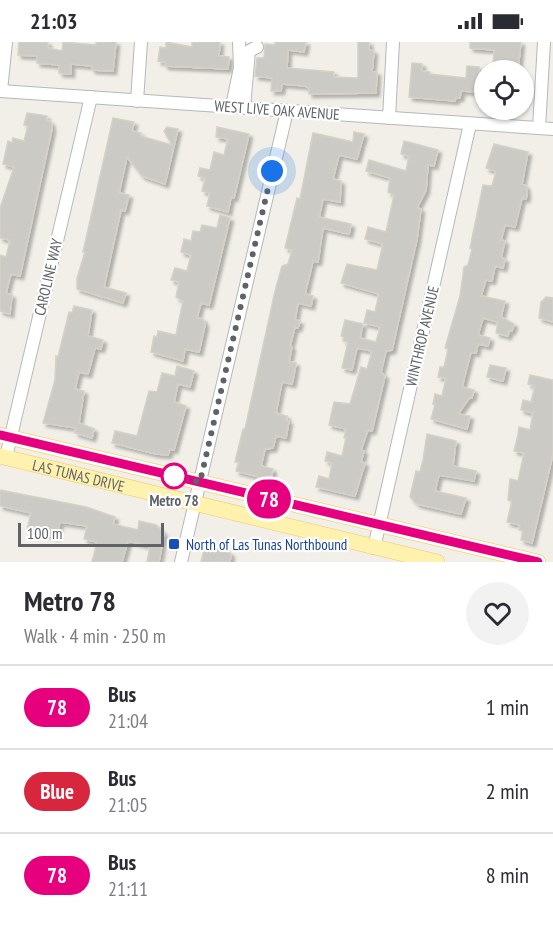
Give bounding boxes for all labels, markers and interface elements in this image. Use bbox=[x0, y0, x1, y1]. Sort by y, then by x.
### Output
text: 21:03 bbox=[30, 7, 78, 35]
map controls bbox=[474, 60, 534, 120]
button: locate bbox=[474, 60, 534, 120]
street label: WEST LIVE OAK AVENUE bbox=[214, 96, 340, 124]
your location bbox=[257, 156, 287, 186]
street label: CAROLINE WAY bbox=[30, 236, 66, 317]
street label: WINTHROP AVENUE bbox=[401, 284, 443, 388]
street label: LAS TUNAS DRIVE bbox=[31, 455, 127, 495]
marker: Metro 78 bbox=[161, 463, 187, 489]
line badge: 78 bbox=[242, 480, 296, 518]
text: 78 bbox=[259, 486, 279, 513]
place label: Metro 78 bbox=[149, 491, 199, 510]
scale bar bbox=[18, 520, 164, 547]
text: 100 m bbox=[27, 523, 62, 543]
place label: North of Las Tunas Northbound bbox=[186, 535, 347, 554]
marker: North of Las Tunas Northbound bbox=[167, 537, 181, 551]
text: Metro 78 bbox=[24, 582, 116, 619]
button: heart bbox=[466, 582, 529, 645]
text: Walk · 4 min · 250 m bbox=[24, 623, 166, 649]
text: Bus bbox=[108, 680, 136, 708]
text: 1 min bbox=[486, 693, 529, 721]
text: 78 bbox=[47, 694, 67, 721]
text: 21:04 bbox=[108, 708, 148, 734]
text: Bus bbox=[108, 764, 136, 792]
text: 2 min bbox=[486, 777, 529, 805]
text: Blue bbox=[40, 778, 74, 805]
text: 21:05 bbox=[108, 792, 148, 818]
text: Bus bbox=[108, 848, 136, 876]
text: 8 min bbox=[486, 861, 529, 889]
text: 78 bbox=[47, 862, 67, 889]
text: 21:11 bbox=[108, 876, 148, 902]

